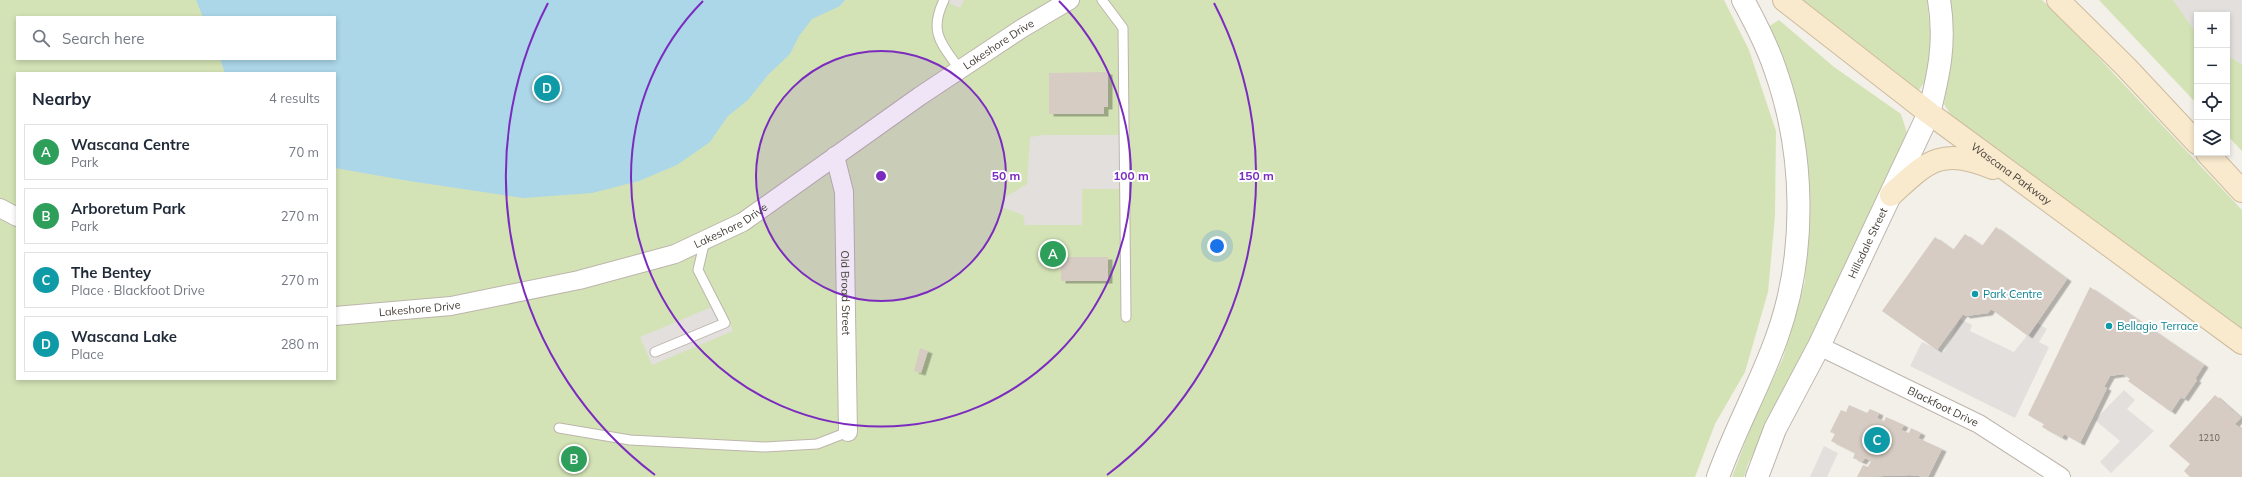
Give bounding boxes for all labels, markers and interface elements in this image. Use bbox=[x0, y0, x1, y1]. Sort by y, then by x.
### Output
map controls bbox=[2194, 12, 2230, 156]
button: + bbox=[2194, 12, 2230, 48]
search box bbox=[16, 16, 336, 60]
street label: Lakeshore Drive bbox=[960, 16, 1036, 72]
icon: search bbox=[30, 27, 52, 49]
text: Search here bbox=[62, 29, 144, 48]
button: − bbox=[2194, 48, 2230, 84]
pin: D bbox=[534, 73, 560, 103]
button: locate bbox=[2194, 84, 2230, 120]
text: Nearby bbox=[32, 88, 91, 109]
text: 4 results bbox=[269, 90, 320, 106]
button: layers bbox=[2194, 120, 2230, 156]
text: Wascana Centre bbox=[71, 135, 190, 154]
street label: Wascana Parkway bbox=[1968, 139, 2054, 208]
text: A bbox=[41, 144, 51, 160]
text: 70 m bbox=[289, 144, 319, 160]
text: Park bbox=[71, 154, 98, 170]
text: 50 m bbox=[992, 168, 1020, 183]
text: 100 m bbox=[1113, 168, 1149, 183]
text: 150 m bbox=[1238, 168, 1274, 183]
centre of rings bbox=[874, 169, 888, 183]
text: Arboretum Park bbox=[71, 199, 186, 218]
street label: Lakeshore Drive bbox=[692, 200, 770, 251]
street label: Hillsdale Street bbox=[1845, 205, 1890, 281]
text: B bbox=[42, 208, 50, 224]
text: 270 m bbox=[281, 208, 319, 224]
text: Park bbox=[71, 218, 98, 234]
your location bbox=[1207, 236, 1227, 256]
pin: A bbox=[1040, 239, 1066, 269]
street label: Old Broad Street bbox=[838, 250, 853, 336]
text: The Bentey bbox=[71, 263, 151, 282]
text: C bbox=[42, 272, 50, 288]
text: 270 m bbox=[281, 272, 319, 288]
text: Place · Blackfoot Drive bbox=[71, 282, 205, 298]
place label: Park Centre bbox=[1983, 287, 2042, 301]
marker: Park Centre bbox=[1970, 289, 1980, 299]
street label: Lakeshore Drive bbox=[378, 297, 462, 319]
place label: Bellagio Terrace bbox=[2117, 319, 2198, 333]
marker: Bellagio Terrace bbox=[2104, 321, 2114, 331]
text: Wascana Lake bbox=[71, 327, 177, 346]
text: D bbox=[41, 336, 51, 352]
text: 280 m bbox=[281, 336, 319, 352]
text: Place bbox=[71, 346, 104, 362]
street label: Blackfoot Drive bbox=[1905, 383, 1981, 430]
pin: C bbox=[1864, 425, 1890, 455]
house number: 1210 bbox=[2198, 432, 2220, 443]
pin: B bbox=[561, 444, 587, 474]

